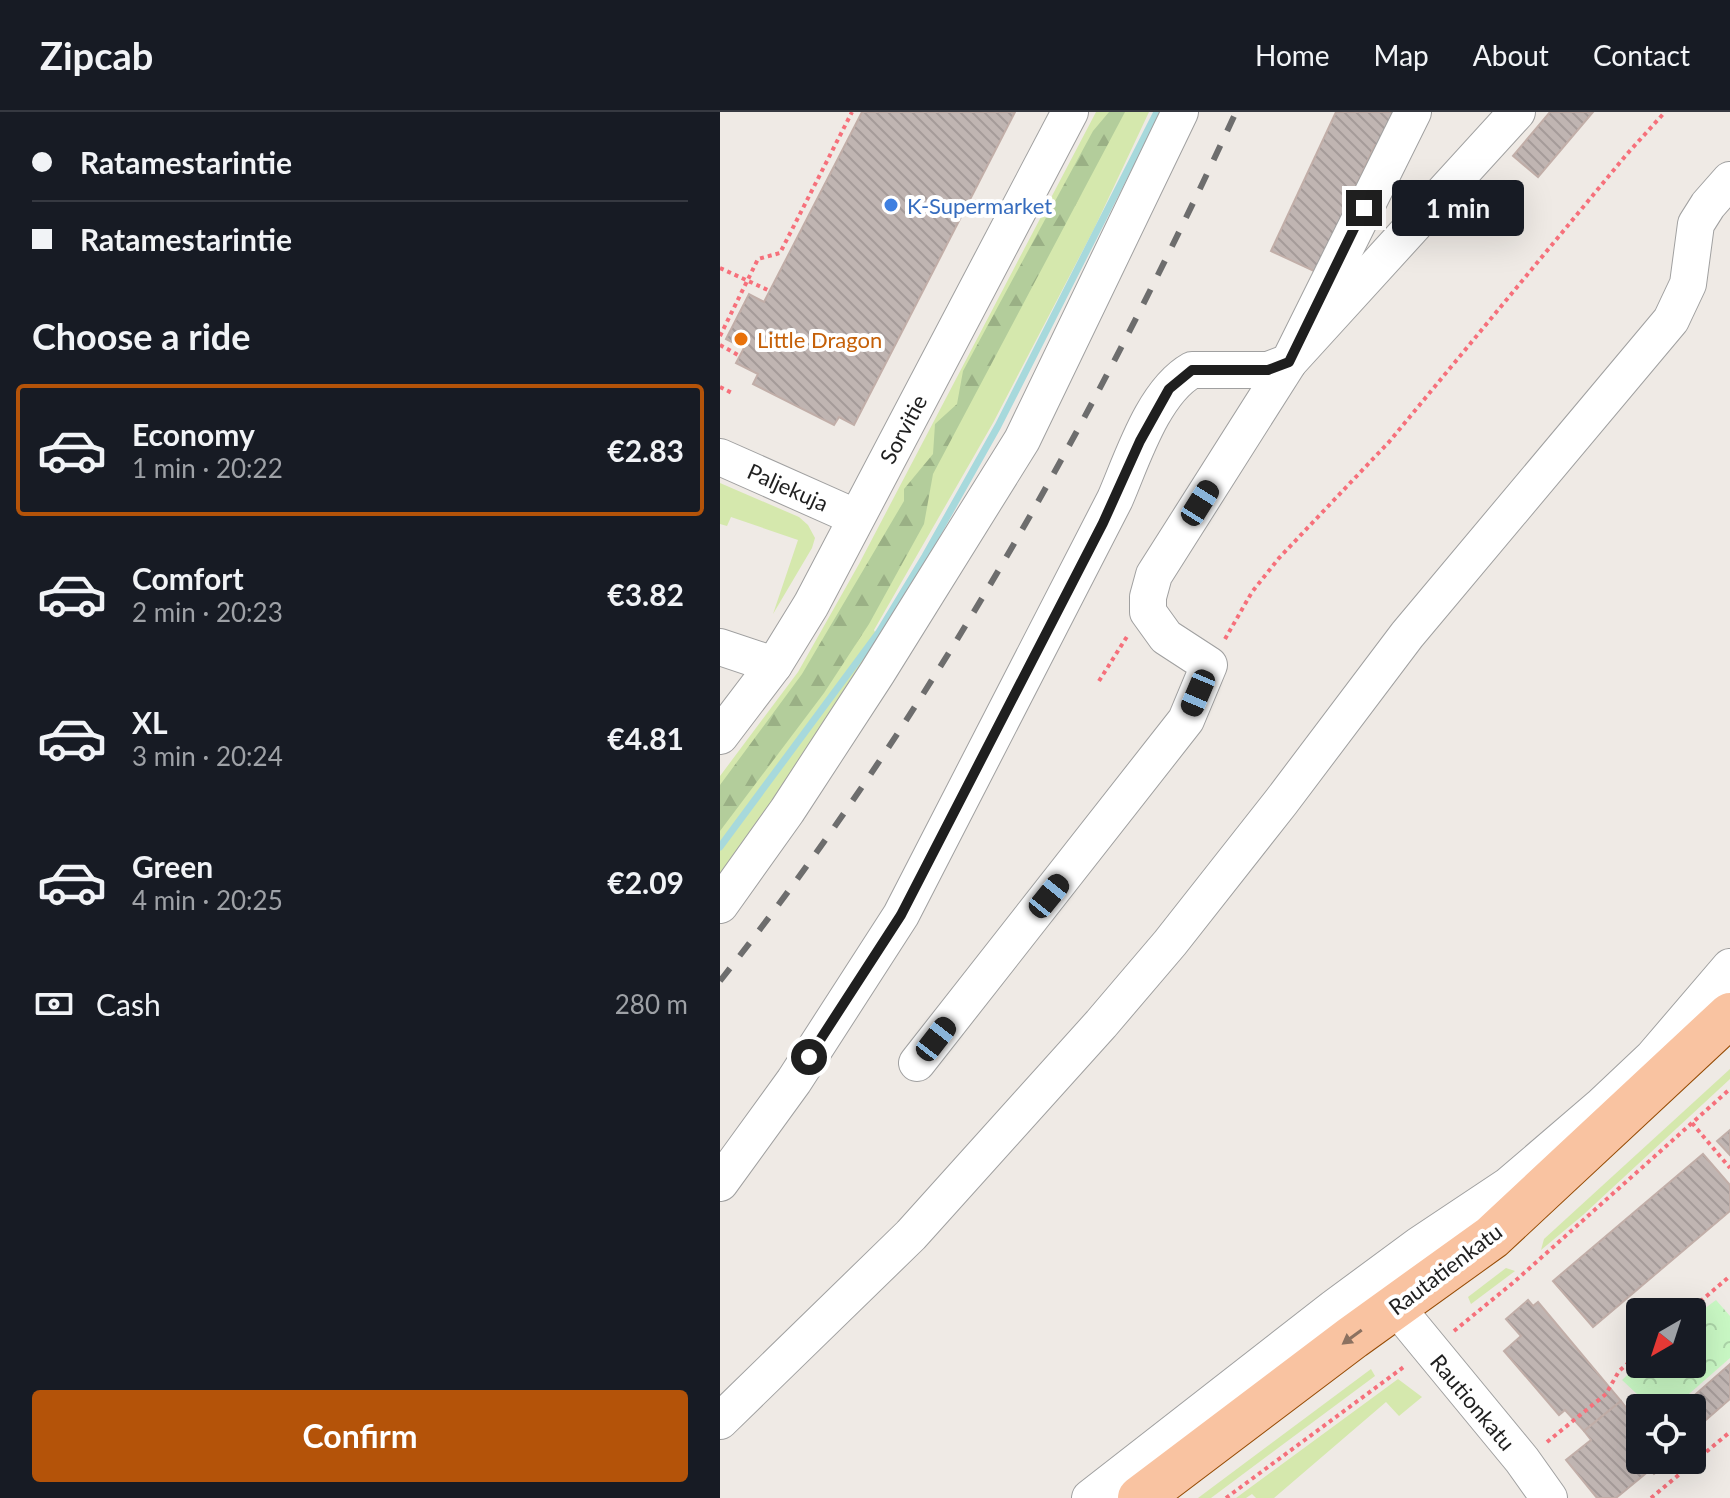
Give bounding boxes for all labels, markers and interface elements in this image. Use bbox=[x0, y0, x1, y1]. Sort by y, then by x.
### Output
text: Zipcab bbox=[40, 32, 153, 78]
text: Home bbox=[1255, 38, 1330, 72]
text: Map bbox=[1374, 38, 1429, 72]
text: About bbox=[1473, 38, 1549, 72]
text: Contact bbox=[1593, 38, 1690, 72]
text: Ratamestarintie bbox=[80, 144, 292, 180]
callout: 1 min bbox=[1392, 180, 1524, 236]
route end bbox=[1346, 190, 1382, 226]
place label: K-Supermarket bbox=[907, 192, 1052, 219]
text: 1 min bbox=[1426, 192, 1490, 224]
marker: K-Supermarket bbox=[882, 196, 900, 214]
text: Ratamestarintie bbox=[80, 221, 292, 257]
text: Choose a ride bbox=[32, 314, 251, 358]
place label: Little Dragon bbox=[757, 326, 882, 353]
marker: Little Dragon bbox=[732, 330, 750, 348]
street label: Sorvitie bbox=[874, 390, 932, 468]
icon: car bbox=[36, 414, 108, 486]
text: Economy bbox=[132, 416, 255, 452]
text: €2.83 bbox=[607, 432, 684, 468]
text: 1 min · 20:22 bbox=[132, 452, 283, 484]
street label: Paljekuja bbox=[743, 457, 833, 517]
car bbox=[1177, 476, 1223, 530]
icon: car bbox=[36, 558, 108, 630]
text: Comfort bbox=[132, 560, 244, 596]
text: €3.82 bbox=[607, 576, 684, 612]
text: 2 min · 20:23 bbox=[132, 596, 283, 628]
car bbox=[1178, 666, 1218, 720]
icon: car bbox=[36, 702, 108, 774]
text: XL bbox=[132, 704, 168, 740]
text: €4.81 bbox=[607, 720, 684, 756]
text: 3 min · 20:24 bbox=[132, 740, 283, 772]
icon: car bbox=[36, 846, 108, 918]
text: Green bbox=[132, 848, 213, 884]
text: €2.09 bbox=[607, 864, 684, 900]
car bbox=[1025, 870, 1073, 922]
text: 4 min · 20:25 bbox=[132, 884, 283, 916]
icon: cash bbox=[32, 982, 76, 1026]
text: Cash bbox=[96, 986, 161, 1022]
text: 280 m bbox=[615, 988, 688, 1020]
car bbox=[912, 1013, 960, 1065]
route start bbox=[791, 1039, 827, 1075]
street label: Rautatienkatu bbox=[1383, 1218, 1507, 1320]
north arrow bbox=[1626, 1298, 1706, 1378]
map controls bbox=[1626, 1298, 1706, 1474]
one-way arrow bbox=[1342, 1329, 1362, 1345]
street label: Rautionkatu bbox=[1425, 1348, 1521, 1456]
button: Confirm bbox=[32, 1390, 688, 1482]
button: locate bbox=[1626, 1394, 1706, 1474]

